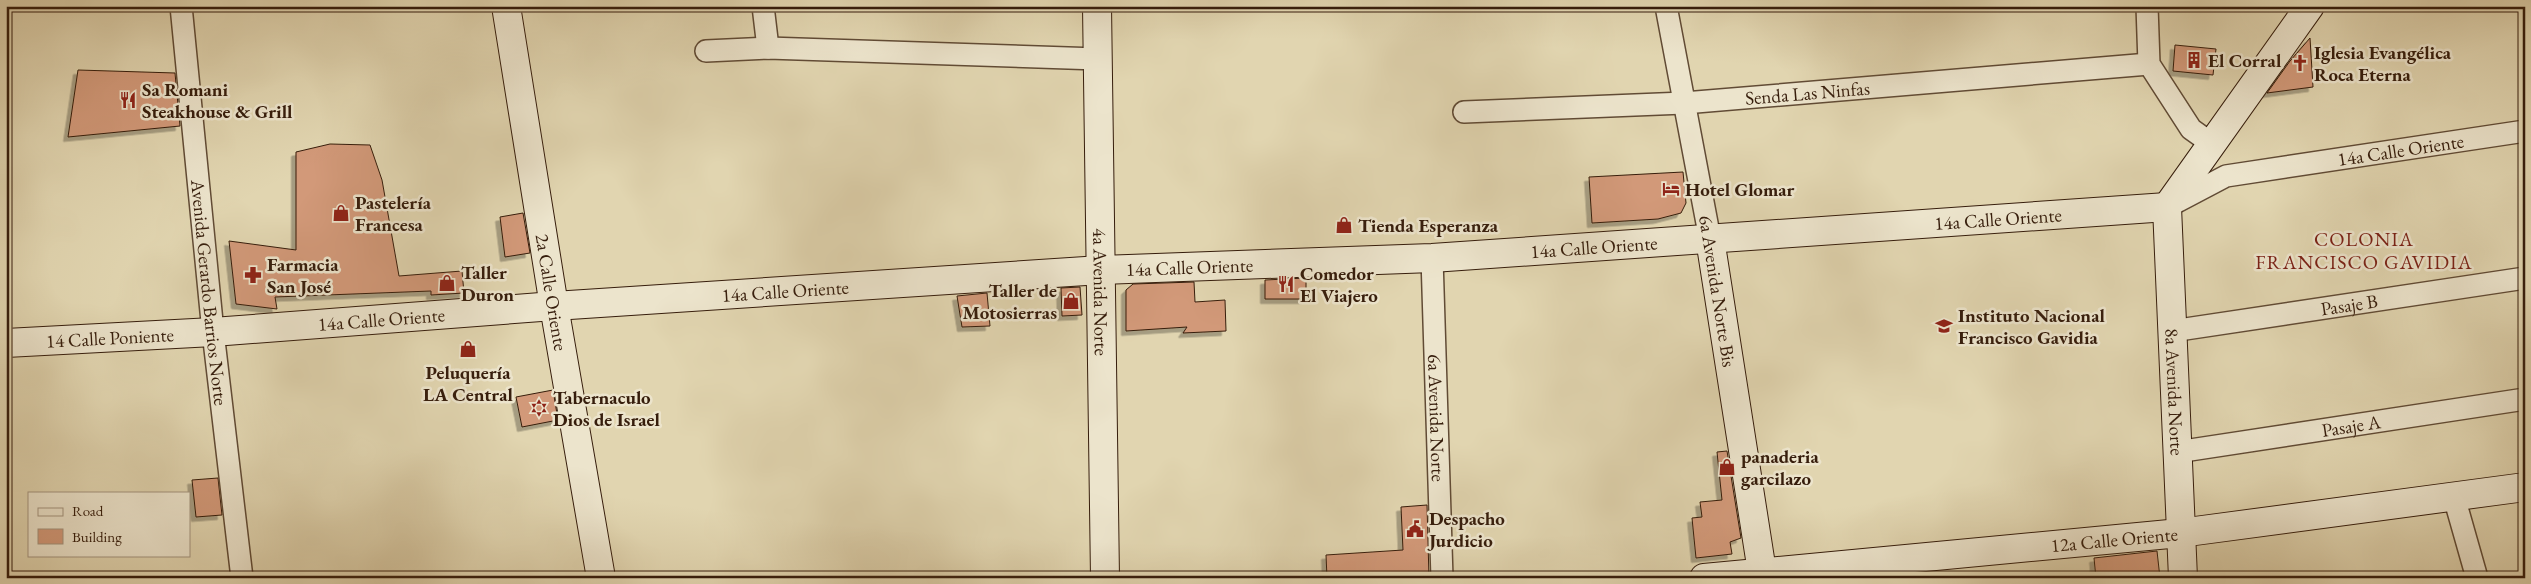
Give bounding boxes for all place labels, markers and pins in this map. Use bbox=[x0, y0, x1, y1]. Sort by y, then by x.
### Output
place label: Iglesia Evangélica Roca Eterna bbox=[2314, 40, 2452, 87]
place label: El Corral bbox=[2208, 48, 2282, 73]
building icon: El Corral bbox=[2184, 50, 2204, 70]
church icon: Iglesia Evangélica Roca Eterna bbox=[2290, 53, 2310, 73]
place label: Sa Romani Steakhouse & Grill bbox=[142, 77, 293, 124]
restaurant icon: Sa Romani Steakhouse & Grill bbox=[118, 90, 138, 110]
place label: Hotel Glomar bbox=[1685, 177, 1795, 202]
hotel icon: Hotel Glomar bbox=[1661, 179, 1681, 199]
place label: Pastelería Francesa bbox=[355, 190, 432, 237]
shop icon: Pastelería Francesa bbox=[331, 203, 351, 223]
place label: Tienda Esperanza bbox=[1358, 213, 1499, 238]
shop icon: Tienda Esperanza bbox=[1334, 215, 1354, 235]
place label: Farmacia San José bbox=[267, 252, 339, 299]
place label: Taller Duron bbox=[461, 260, 514, 307]
place label: Comedor El Viajero bbox=[1300, 261, 1378, 308]
pharmacy icon: Farmacia San José bbox=[243, 265, 263, 285]
shop icon: Taller Duron bbox=[437, 273, 457, 293]
restaurant icon: Comedor El Viajero bbox=[1276, 274, 1296, 294]
place label: Taller de Motosierras bbox=[963, 278, 1057, 325]
shop icon: Taller de Motosierras bbox=[1061, 291, 1081, 311]
place label: Instituto Nacional Francisco Gavidia bbox=[1958, 303, 2105, 350]
school or university icon: Instituto Nacional Francisco Gavidia bbox=[1934, 316, 1954, 336]
shop icon: Peluquería LA Central bbox=[458, 339, 478, 359]
place label: Peluquería LA Central bbox=[423, 360, 514, 407]
place label: Tabernaculo Dios de Israel bbox=[553, 385, 661, 432]
synagogue icon: Tabernaculo Dios de Israel bbox=[529, 398, 549, 418]
place label: panaderia garcilazo bbox=[1741, 444, 1819, 491]
shop icon: panaderia garcilazo bbox=[1717, 457, 1737, 477]
place label: Despacho Jurdicio bbox=[1427, 506, 1505, 553]
public building icon: Despacho Jurdicio bbox=[1405, 519, 1425, 539]

